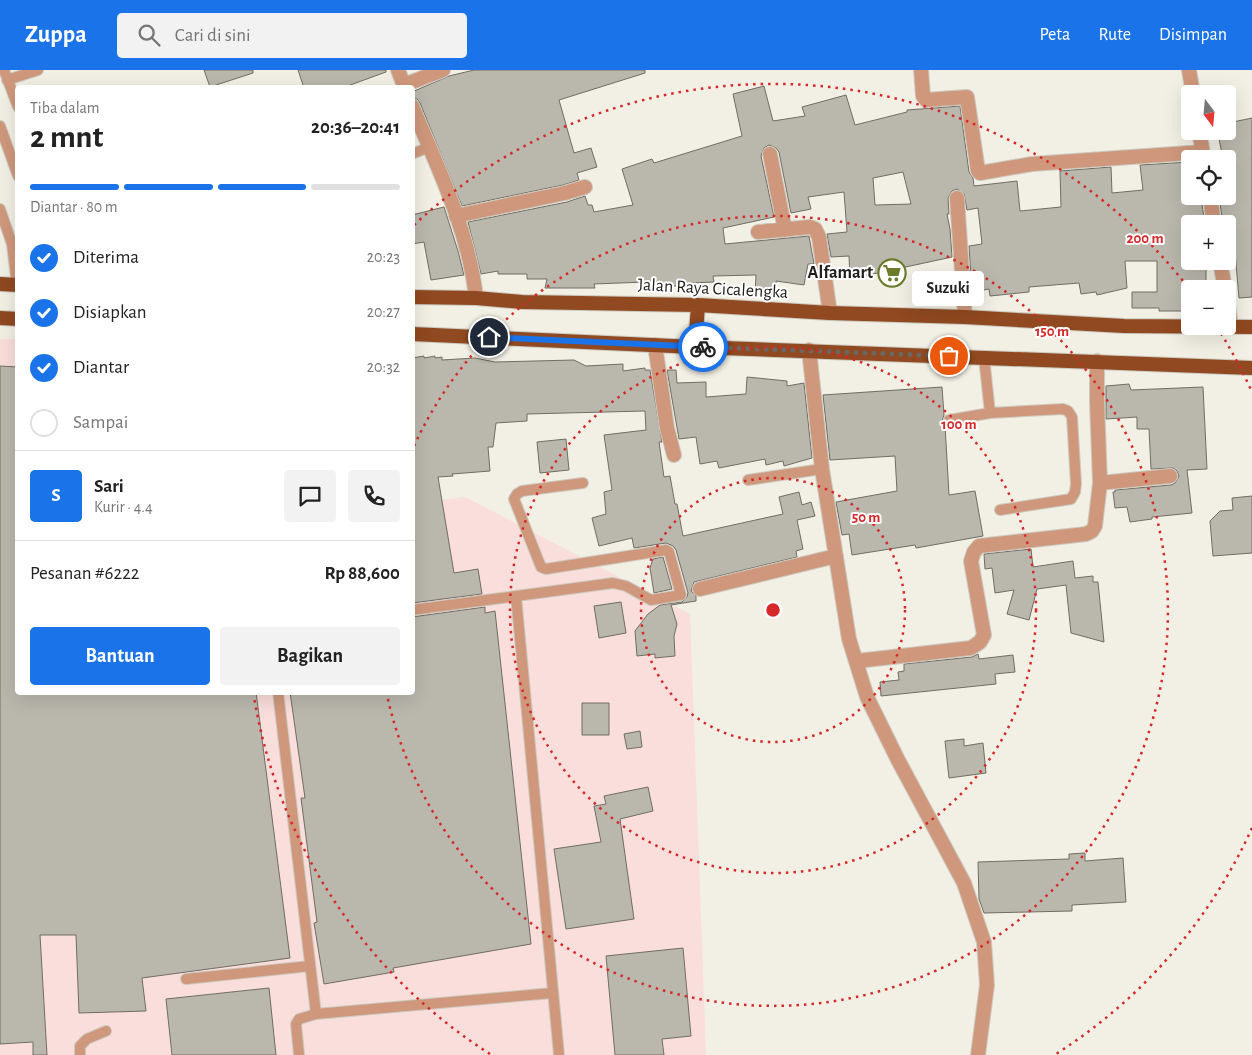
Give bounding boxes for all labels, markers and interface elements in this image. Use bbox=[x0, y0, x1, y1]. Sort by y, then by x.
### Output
search box bbox=[117, 13, 467, 58]
icon: search bbox=[135, 21, 163, 49]
text: Zuppa bbox=[25, 23, 87, 47]
text: Cari di sini bbox=[175, 26, 251, 45]
text: Peta bbox=[1039, 26, 1070, 44]
text: Rute bbox=[1098, 26, 1131, 44]
text: Disimpan bbox=[1159, 26, 1227, 44]
north arrow bbox=[1181, 85, 1236, 140]
map controls bbox=[1181, 85, 1236, 335]
text: Tiba dalam bbox=[30, 100, 100, 116]
text: 20:36–20:41 bbox=[311, 118, 400, 137]
text: 2 mnt bbox=[30, 121, 103, 153]
button: locate bbox=[1181, 150, 1236, 205]
text: Diantar · 80 m bbox=[30, 199, 118, 215]
button: + bbox=[1181, 215, 1236, 270]
text: 200 m bbox=[1126, 231, 1164, 246]
icon: check bbox=[30, 244, 58, 272]
text: Diterima bbox=[73, 248, 139, 267]
text: 20:23 bbox=[367, 249, 400, 265]
supermarket icon: Alfamart bbox=[877, 258, 907, 288]
place label: Alfamart bbox=[807, 264, 873, 282]
callout: Suzuki bbox=[913, 271, 985, 306]
street label: Jalan Raya Cicalengka bbox=[637, 276, 789, 302]
text: Suzuki bbox=[926, 280, 970, 296]
button: − bbox=[1181, 280, 1236, 335]
icon: check bbox=[30, 299, 58, 327]
text: Disiapkan bbox=[73, 303, 147, 322]
text: 20:27 bbox=[367, 304, 400, 320]
pin bbox=[468, 316, 510, 358]
courier bbox=[678, 322, 728, 372]
icon: home bbox=[475, 323, 503, 351]
text: 150 m bbox=[1035, 324, 1069, 339]
icon: bike bbox=[689, 333, 717, 361]
pin bbox=[928, 335, 970, 377]
icon: bag bbox=[935, 342, 963, 370]
icon: check bbox=[30, 354, 58, 382]
text: Diantar bbox=[73, 358, 129, 377]
text: 20:32 bbox=[367, 359, 400, 375]
text: Sampai bbox=[73, 413, 128, 432]
text: 100 m bbox=[941, 417, 977, 432]
button: chat bbox=[284, 470, 336, 522]
button: phone bbox=[348, 470, 400, 522]
text: Sari bbox=[94, 477, 124, 496]
text: S bbox=[51, 486, 61, 505]
text: Kurir · 4.4 bbox=[94, 499, 153, 515]
text: 50 m bbox=[852, 510, 880, 525]
text: Pesanan #6222 bbox=[30, 564, 139, 583]
text: Rp 88,600 bbox=[324, 564, 400, 583]
centre of rings bbox=[764, 601, 782, 619]
button: Bantuan bbox=[30, 627, 210, 685]
button: Bagikan bbox=[220, 627, 400, 685]

